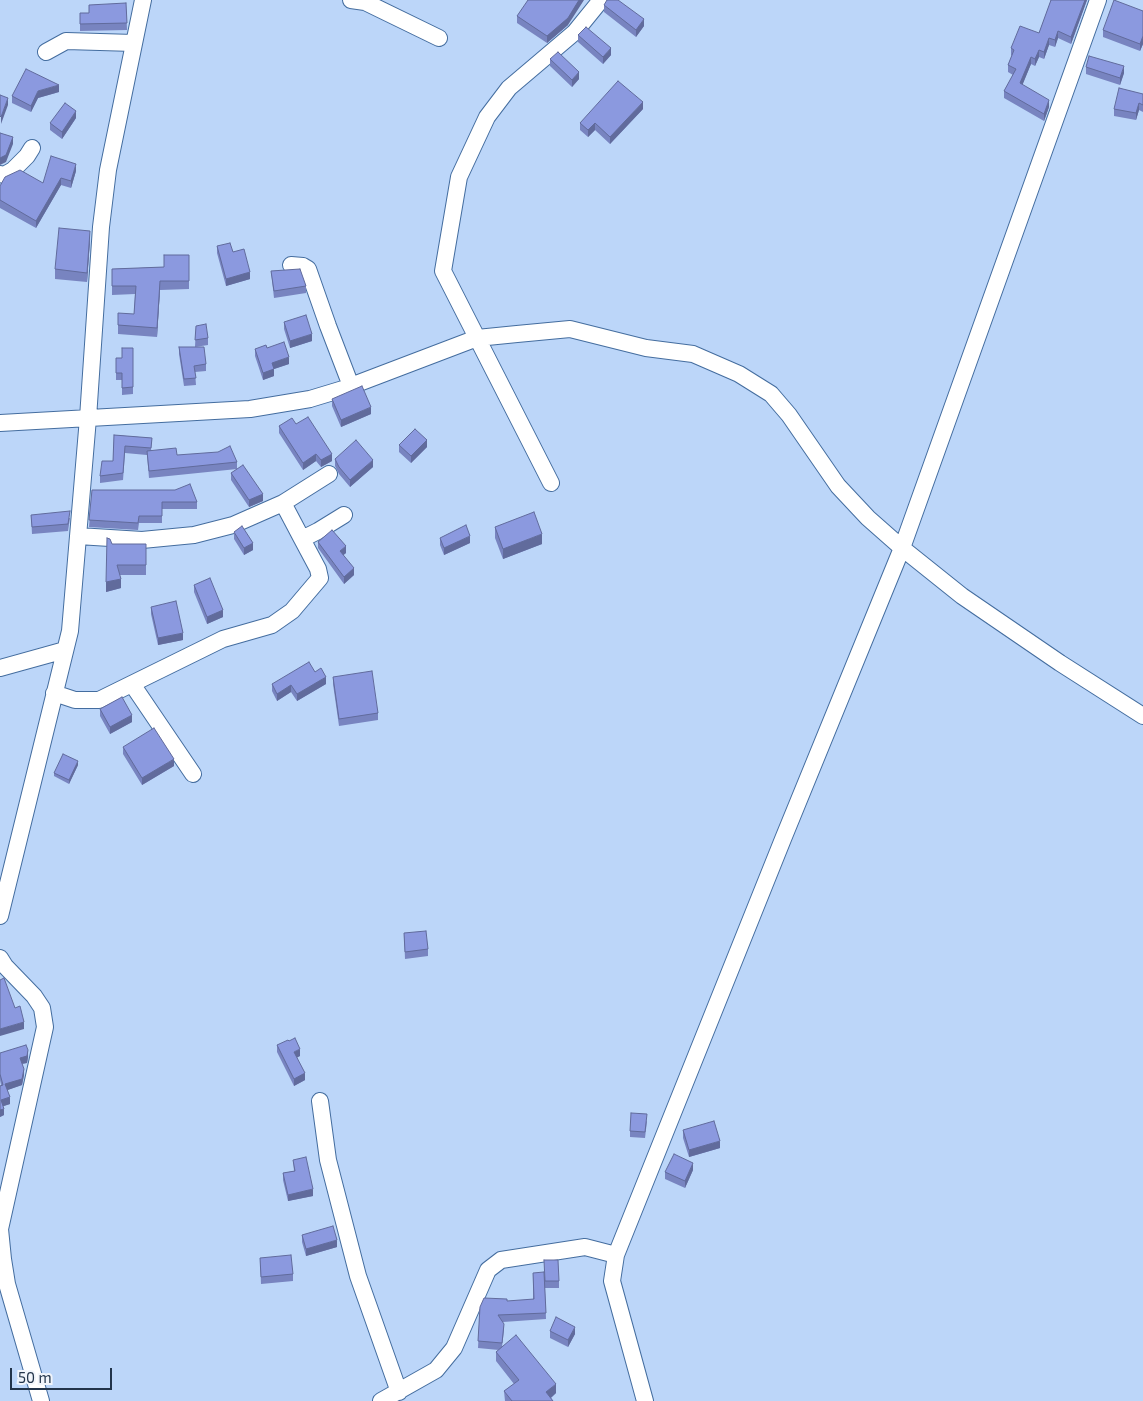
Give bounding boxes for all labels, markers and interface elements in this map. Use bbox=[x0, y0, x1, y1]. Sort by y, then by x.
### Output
scale bar bbox=[12, 1358, 115, 1390]
text: 50 m bbox=[18, 1368, 52, 1386]

